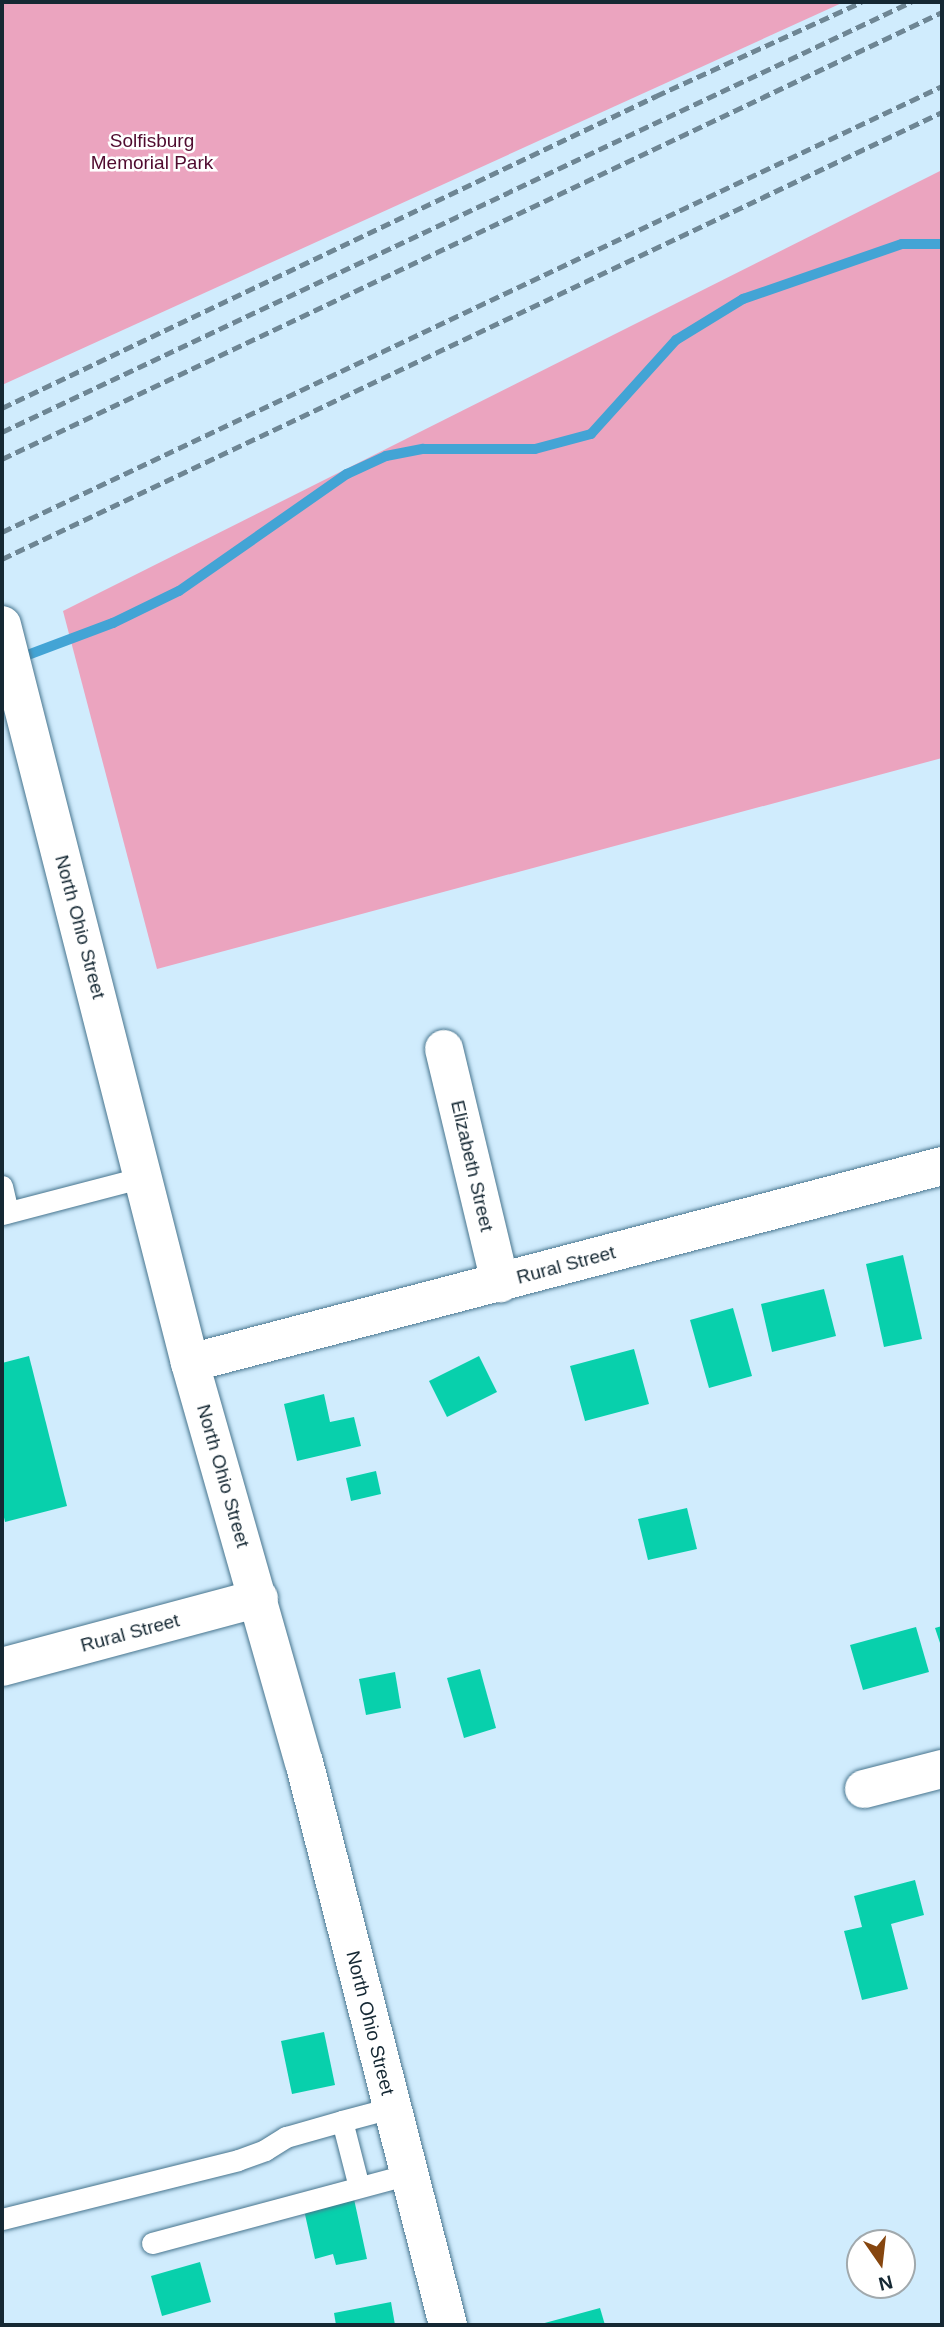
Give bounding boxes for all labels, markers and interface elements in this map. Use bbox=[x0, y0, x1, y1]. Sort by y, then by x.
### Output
park label: Solfisburg Memorial Park bbox=[91, 130, 213, 174]
street label: North Ohio Street bbox=[50, 853, 110, 1001]
street label: Elizabeth Street bbox=[446, 1098, 498, 1234]
street label: Rural Street bbox=[514, 1241, 618, 1289]
street label: North Ohio Street bbox=[192, 1402, 254, 1550]
street label: Rural Street bbox=[78, 1609, 182, 1657]
street label: North Ohio Street bbox=[341, 1949, 399, 2097]
north arrow bbox=[846, 2229, 916, 2299]
text: N bbox=[877, 2271, 895, 2295]

